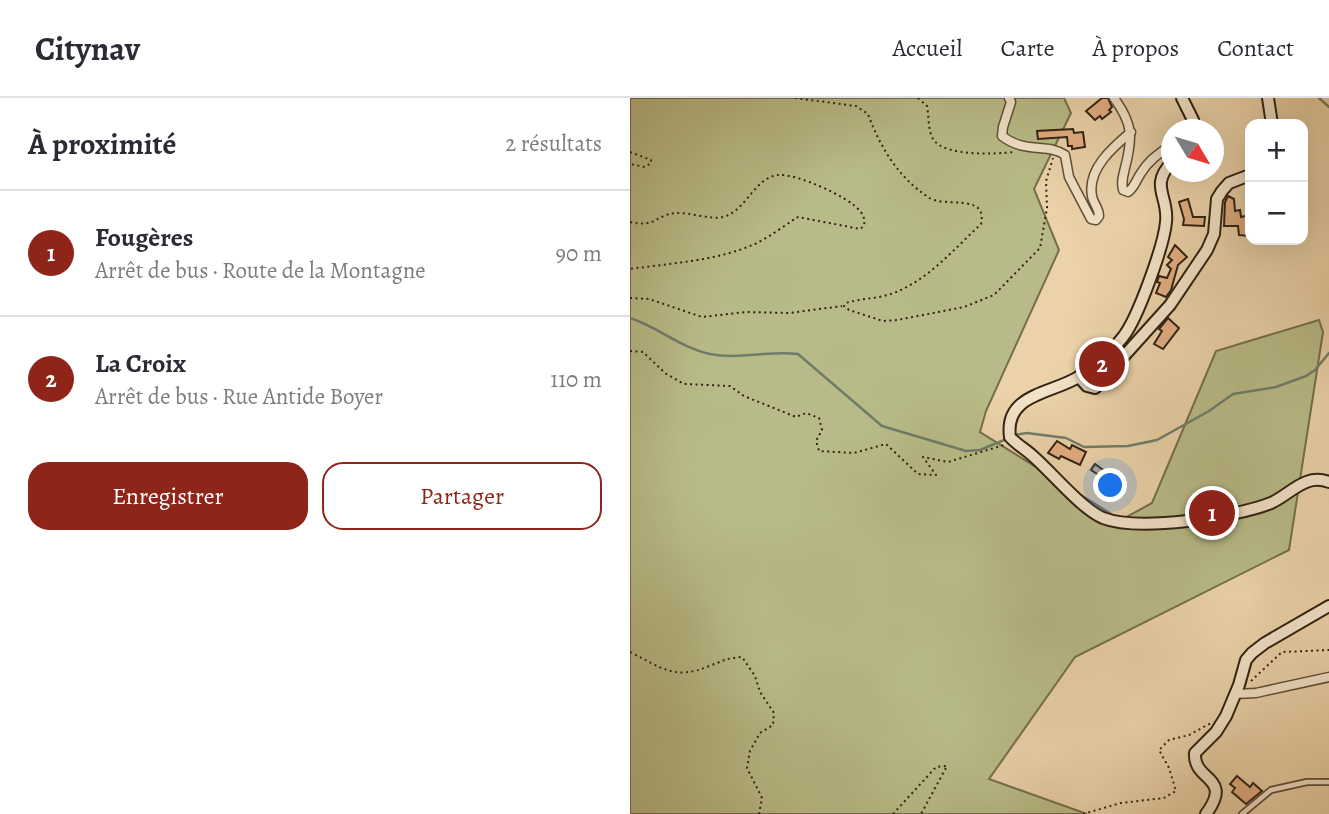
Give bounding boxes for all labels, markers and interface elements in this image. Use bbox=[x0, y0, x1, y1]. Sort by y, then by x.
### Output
text: Citynav bbox=[35, 26, 140, 71]
text: Accueil bbox=[892, 32, 962, 64]
text: Carte bbox=[1000, 32, 1055, 64]
text: À propos bbox=[1093, 32, 1179, 64]
text: Contact bbox=[1217, 32, 1294, 64]
north arrow bbox=[1161, 119, 1224, 182]
map controls bbox=[1245, 119, 1308, 245]
button: + bbox=[1245, 119, 1308, 182]
text: À proximité bbox=[28, 124, 176, 164]
text: 2 résultats bbox=[505, 128, 602, 159]
button: − bbox=[1245, 182, 1308, 245]
text: Fougères bbox=[95, 220, 193, 255]
text: 1 bbox=[47, 238, 55, 269]
text: 90 m bbox=[556, 238, 602, 269]
text: Arrêt de bus · Route de la Montagne bbox=[95, 255, 426, 286]
pin: 2 bbox=[1079, 338, 1125, 390]
text: La Croix bbox=[95, 346, 186, 381]
text: 2 bbox=[45, 364, 57, 395]
text: 110 m bbox=[550, 364, 602, 395]
text: Arrêt de bus · Rue Antide Boyer bbox=[95, 381, 383, 412]
button: Enregistrer bbox=[28, 462, 308, 530]
button: Partager bbox=[322, 462, 602, 530]
your location bbox=[1093, 468, 1127, 502]
pin: 1 bbox=[1189, 487, 1235, 539]

